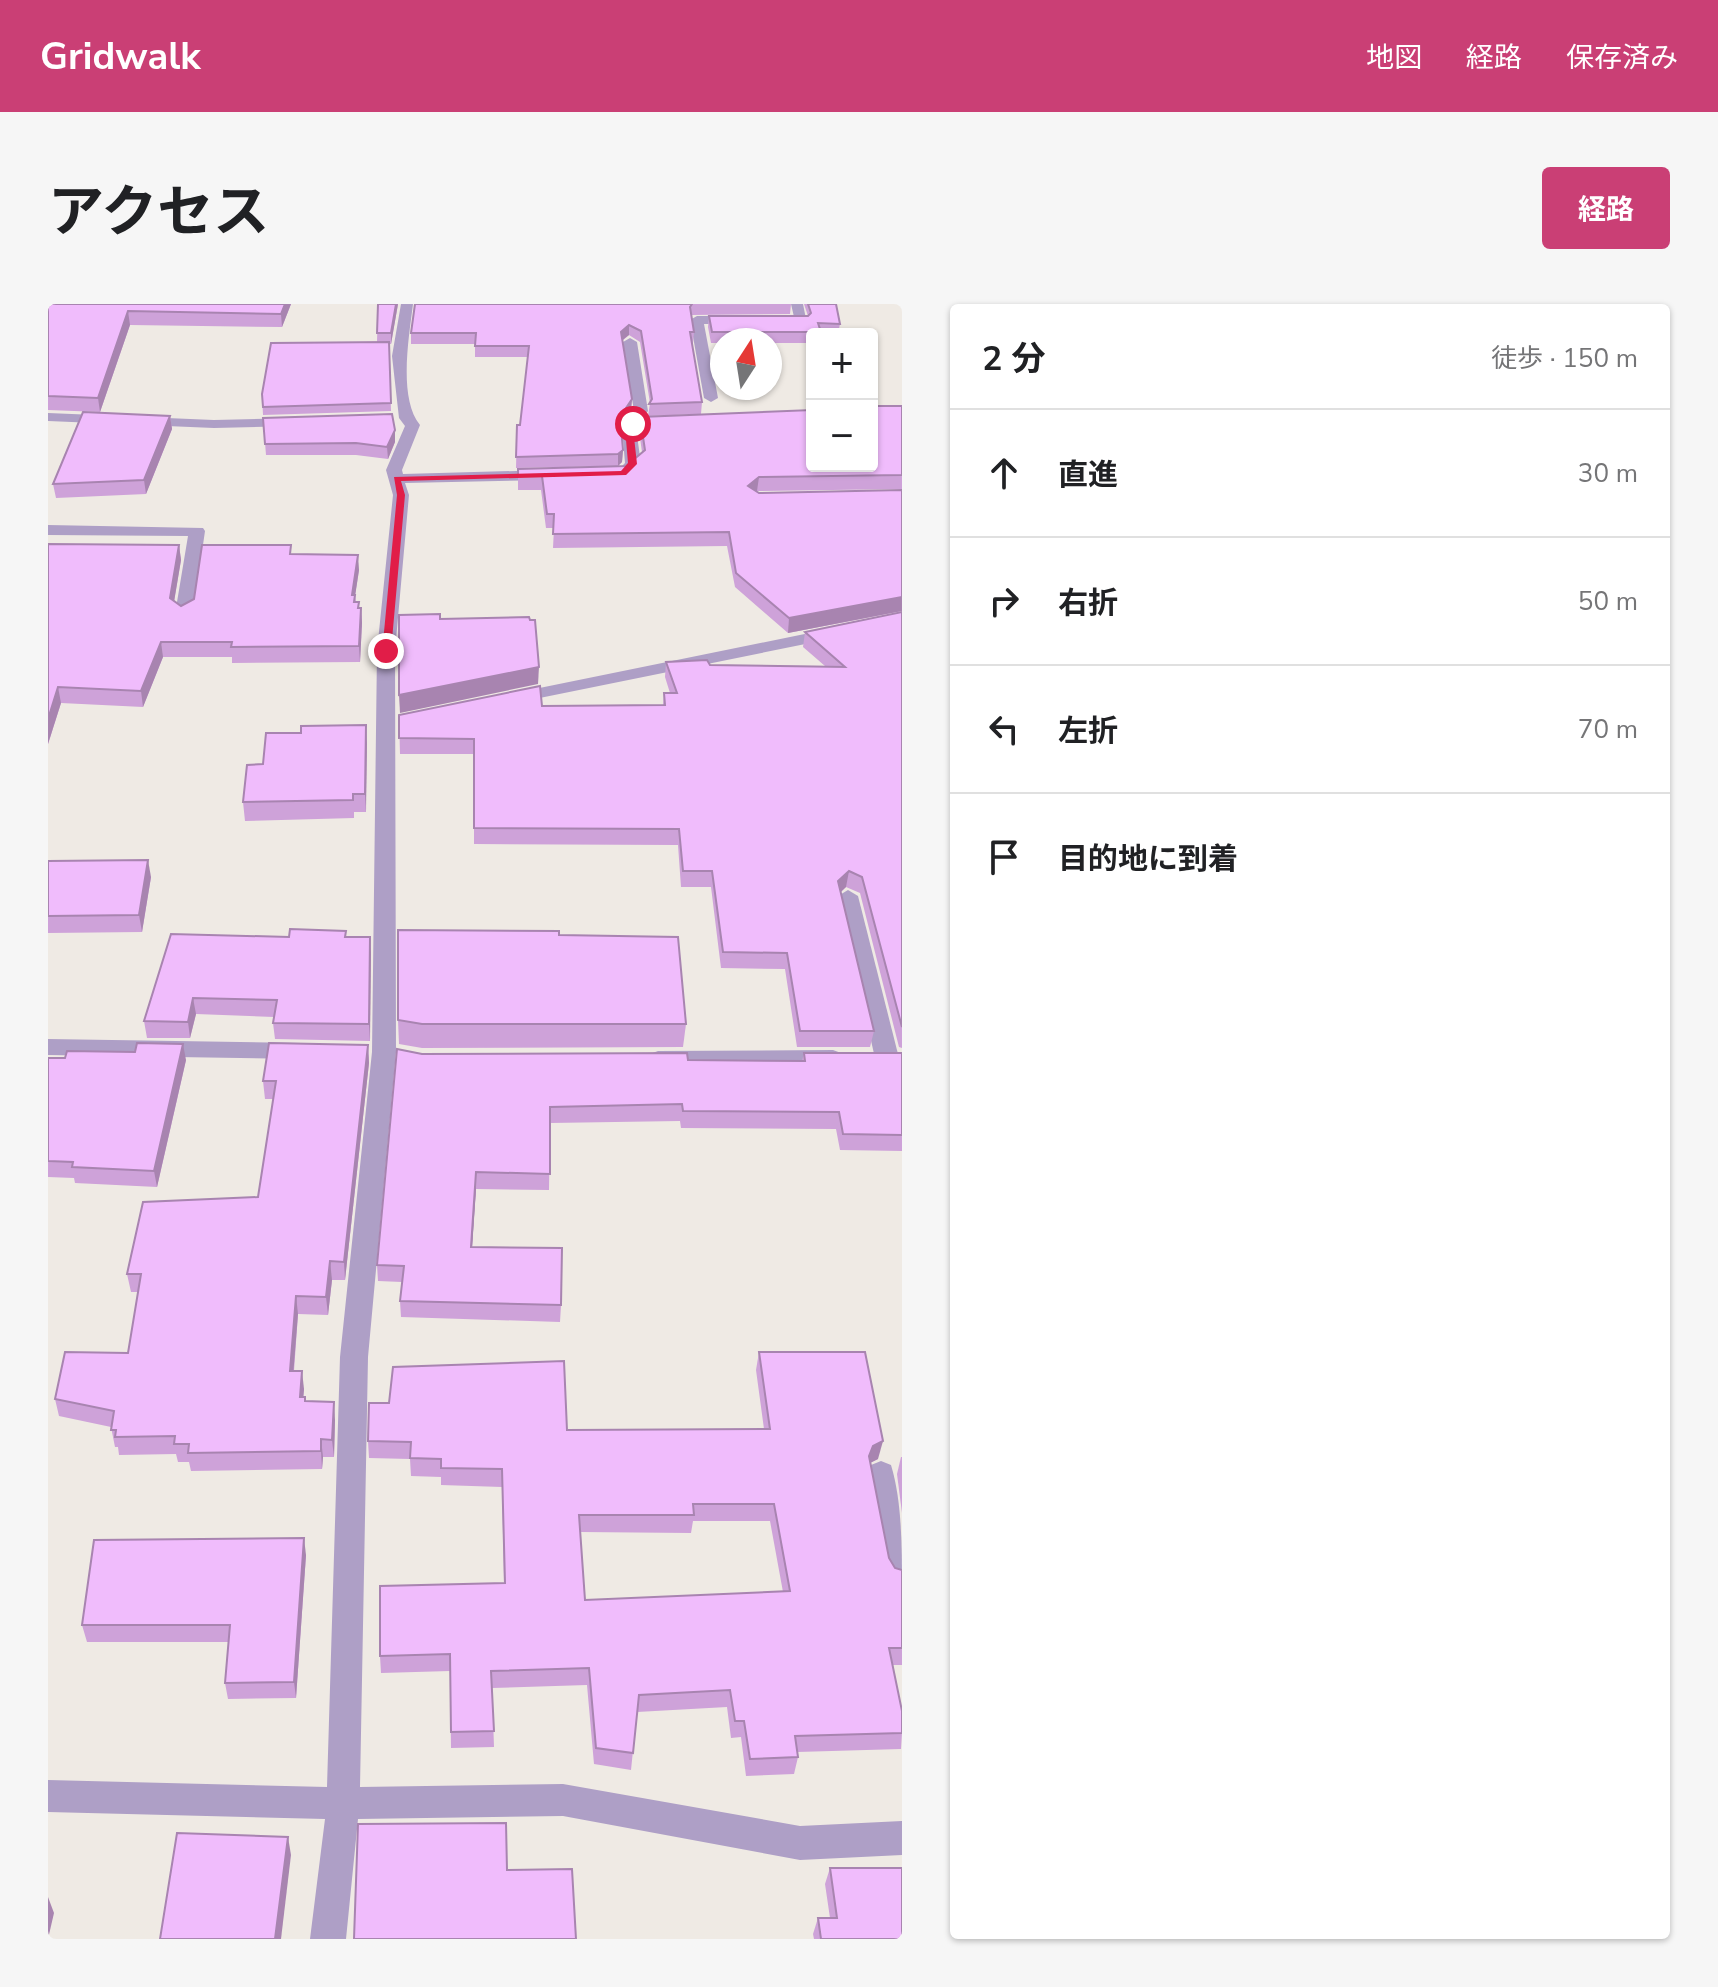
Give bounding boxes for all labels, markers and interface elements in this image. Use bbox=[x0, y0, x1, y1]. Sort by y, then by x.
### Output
text: Gridwalk bbox=[40, 31, 201, 82]
text: 地図 bbox=[1366, 39, 1422, 77]
text: 経路 bbox=[1466, 39, 1522, 77]
text: 保存済み bbox=[1566, 39, 1678, 77]
button: 経路 bbox=[1542, 167, 1670, 249]
text: アクセス bbox=[48, 174, 269, 251]
north arrow bbox=[710, 328, 782, 400]
map controls bbox=[806, 328, 878, 472]
button: + bbox=[806, 328, 878, 400]
text: 2 分 bbox=[982, 336, 1046, 382]
text: 徒歩 · 150 m bbox=[1491, 341, 1638, 376]
button: − bbox=[806, 400, 878, 472]
route start bbox=[615, 406, 651, 442]
icon: ahead bbox=[982, 451, 1026, 495]
text: 直進 bbox=[1058, 455, 1118, 496]
text: 30 m bbox=[1578, 456, 1638, 491]
icon: right bbox=[982, 579, 1026, 623]
text: 右折 bbox=[1058, 583, 1118, 624]
text: 50 m bbox=[1578, 584, 1638, 619]
route end bbox=[368, 633, 404, 669]
icon: left bbox=[982, 707, 1026, 751]
text: 左折 bbox=[1058, 711, 1118, 752]
text: 70 m bbox=[1578, 712, 1638, 747]
icon: arrive bbox=[982, 835, 1026, 879]
text: 目的地に到着 bbox=[1058, 839, 1238, 880]

